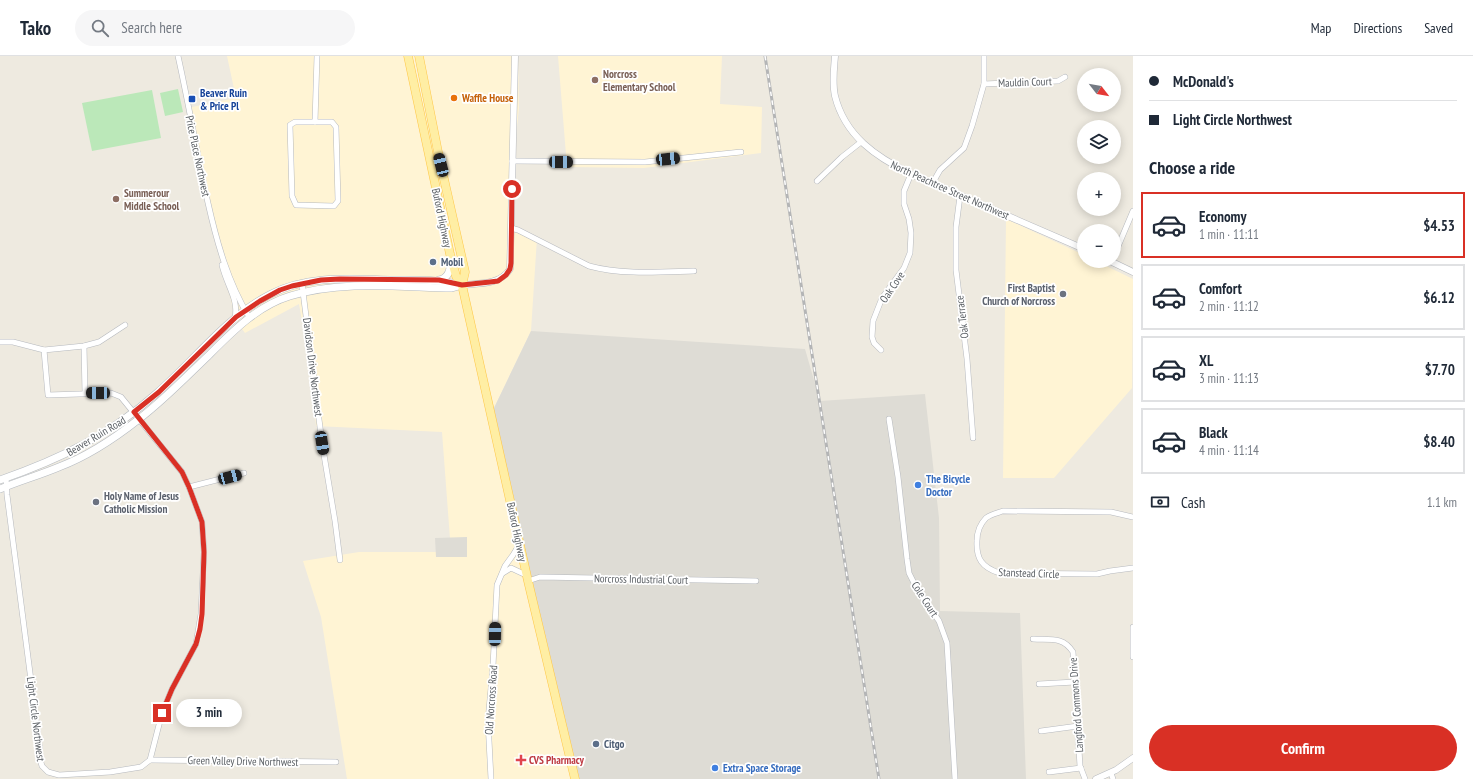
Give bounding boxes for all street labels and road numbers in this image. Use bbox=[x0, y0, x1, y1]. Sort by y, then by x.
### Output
street label: Mauldin Court bbox=[998, 74, 1052, 90]
street label: Price Place Northwest bbox=[183, 114, 213, 198]
street label: North Peachtree Street Northwest bbox=[888, 157, 1012, 223]
street label: Buford Highway bbox=[429, 187, 455, 250]
street label: Oak Cove bbox=[876, 268, 908, 305]
street label: Oak Terrace bbox=[952, 294, 972, 339]
street label: Davidson Drive Northwest bbox=[300, 317, 326, 417]
street label: Beaver Ruin Road bbox=[64, 413, 128, 459]
street label: Buford Highway bbox=[504, 501, 530, 564]
street label: Stanstead Circle bbox=[998, 565, 1060, 581]
street label: Norcross Industrial Court bbox=[594, 571, 688, 587]
street label: Cole Court bbox=[908, 579, 942, 619]
street label: Langford Commons Drive bbox=[1066, 656, 1086, 753]
street label: Old Norcross Road bbox=[482, 665, 500, 735]
street label: Light Circle Northwest bbox=[24, 676, 48, 762]
street label: Green Valley Drive Northwest bbox=[187, 753, 299, 769]

